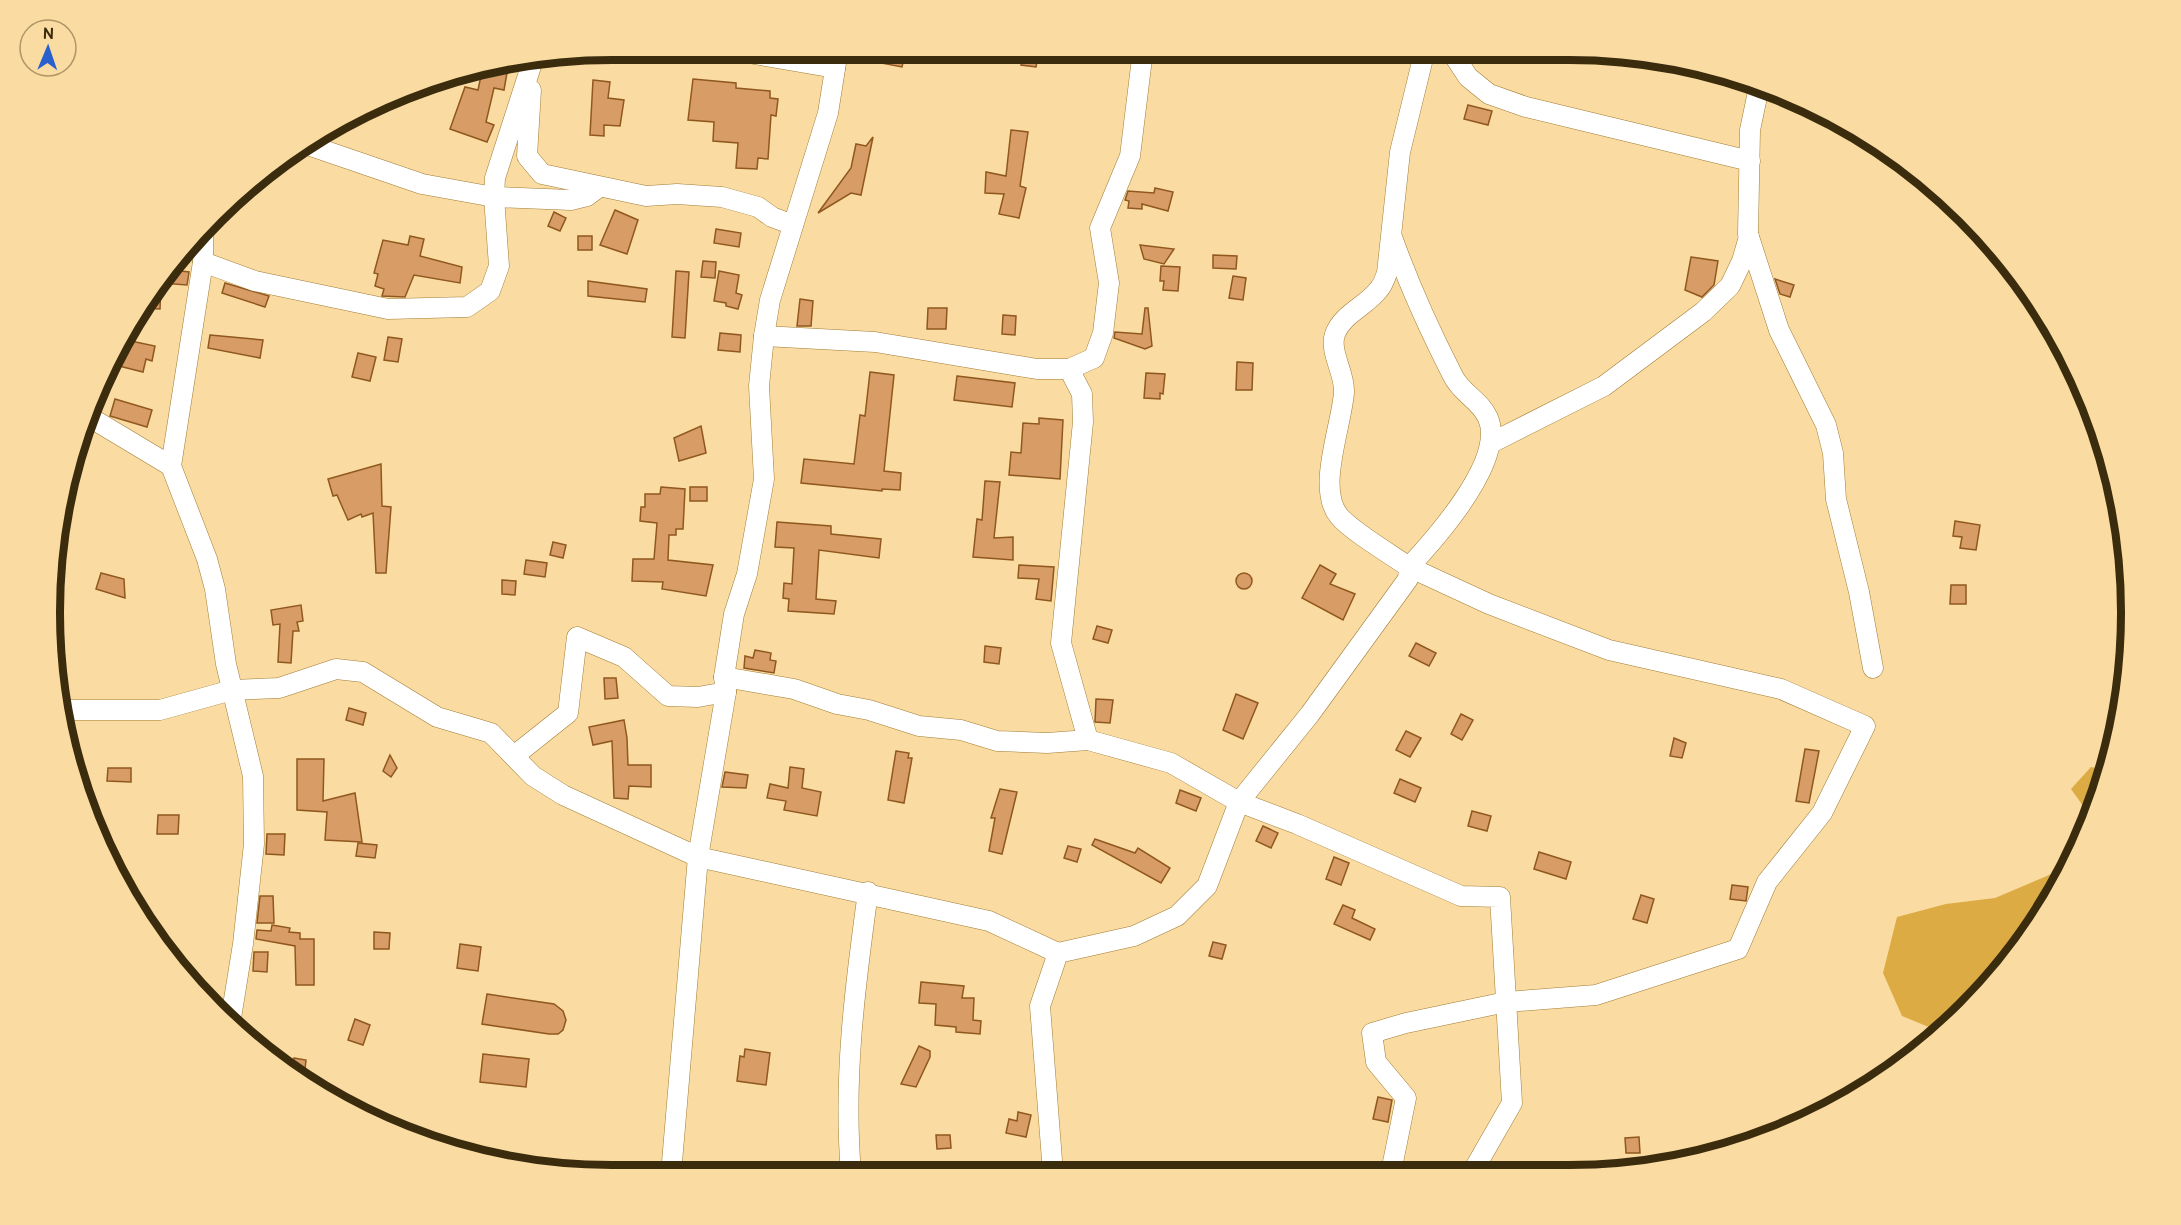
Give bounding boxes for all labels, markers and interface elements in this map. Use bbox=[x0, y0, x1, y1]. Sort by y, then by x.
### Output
north arrow bbox=[18, 18, 78, 78]
text: N bbox=[42, 25, 55, 45]

